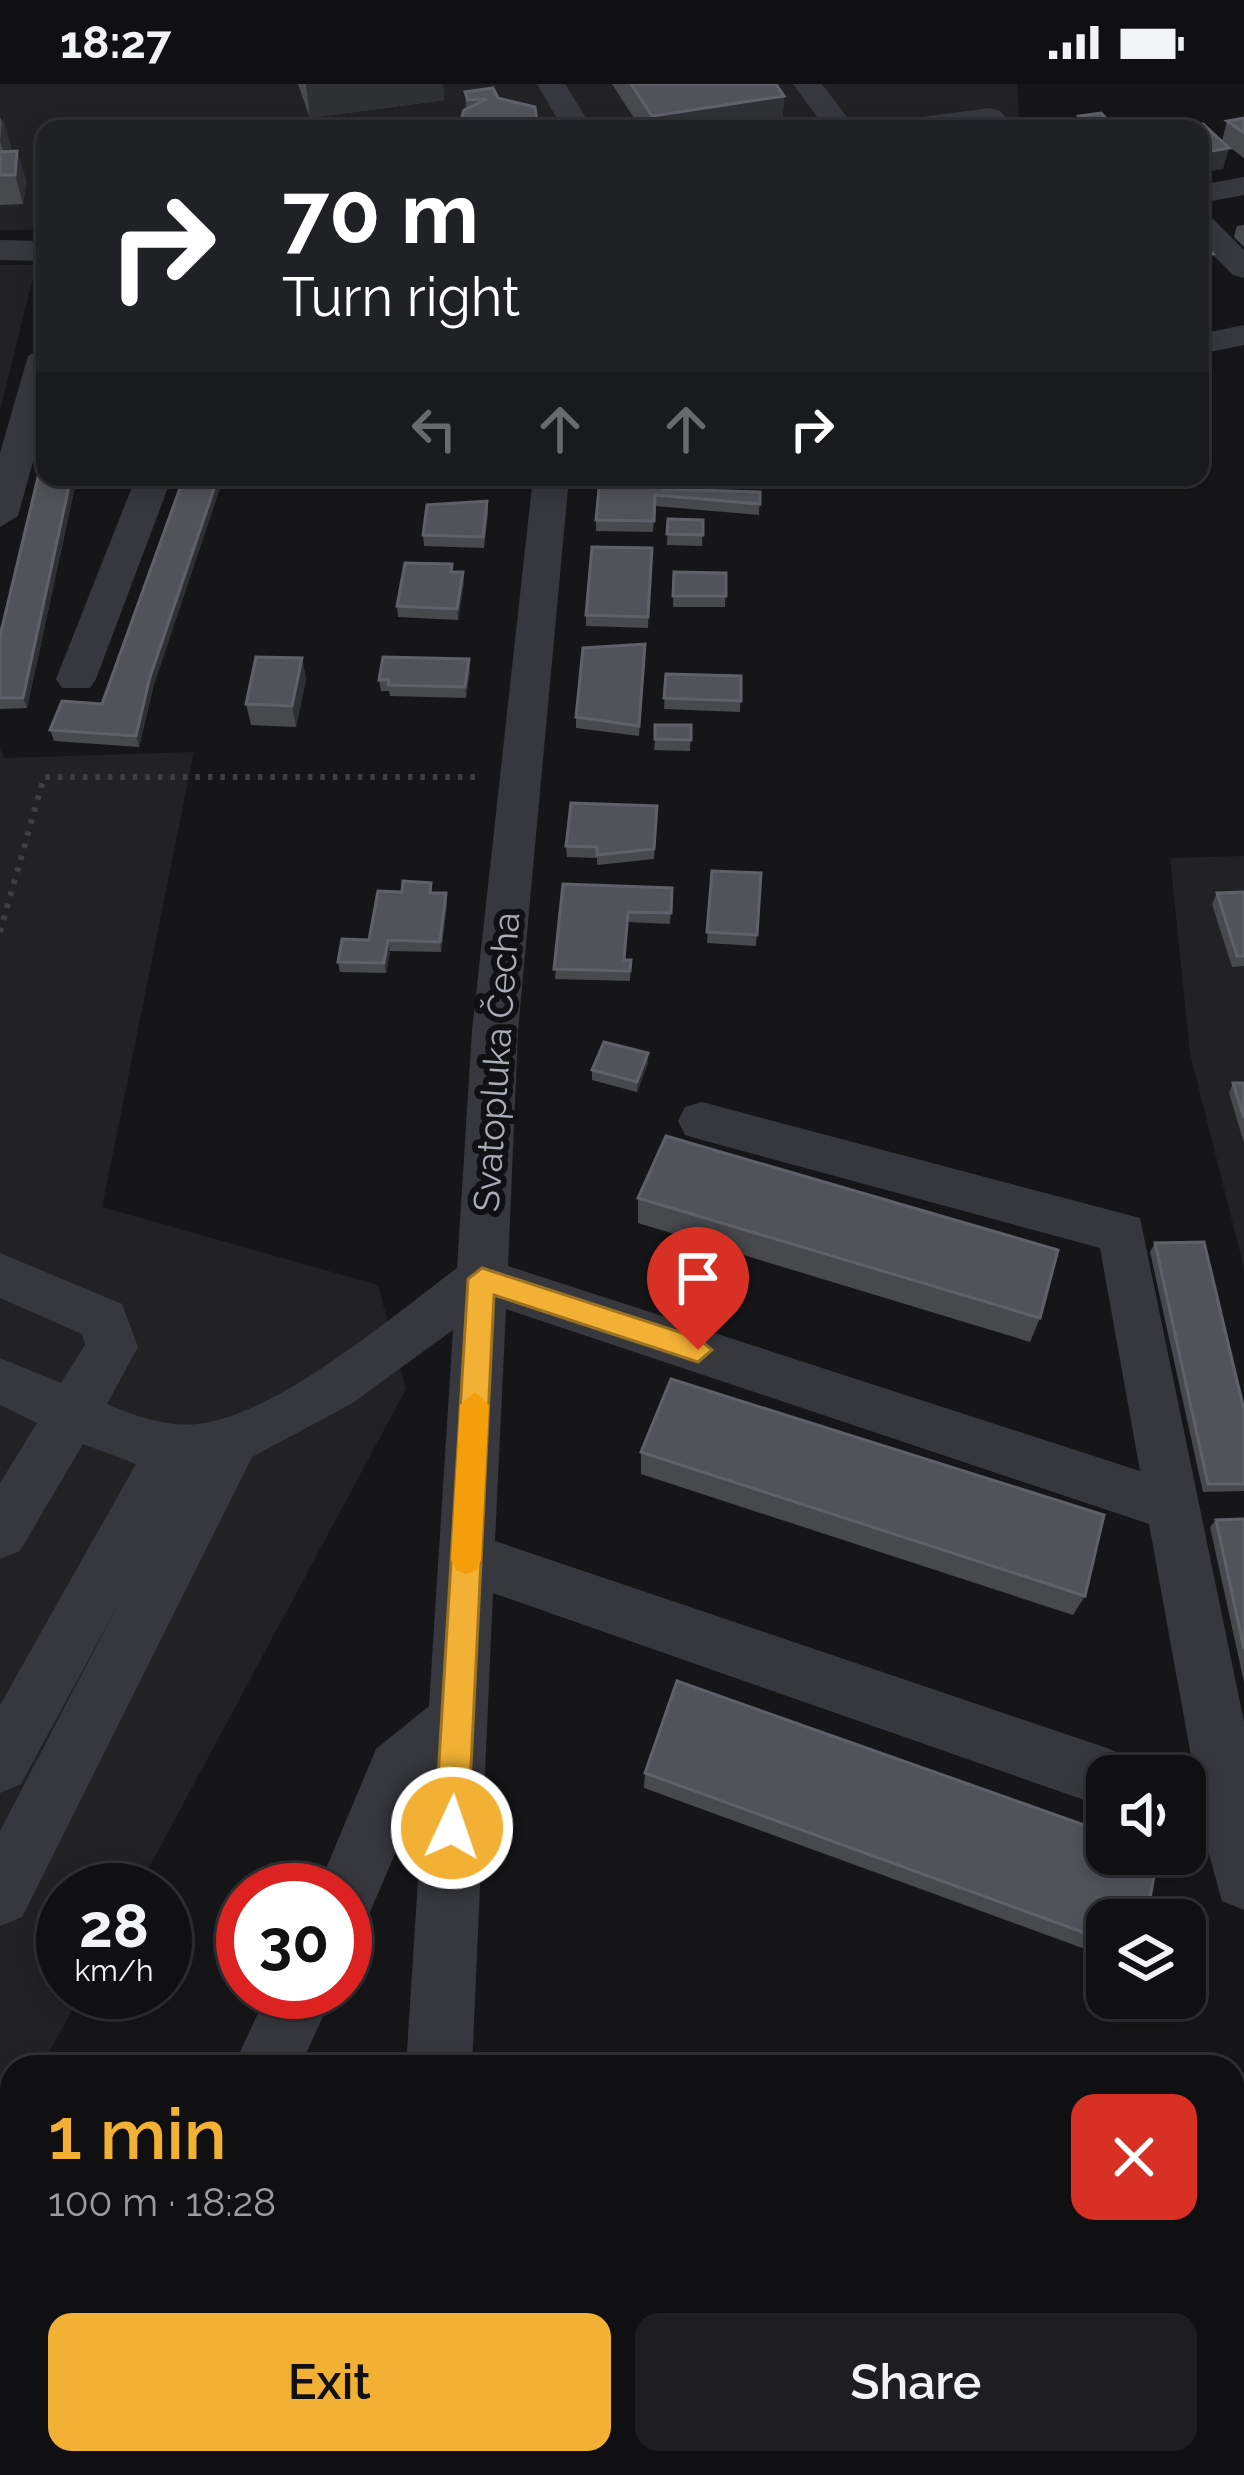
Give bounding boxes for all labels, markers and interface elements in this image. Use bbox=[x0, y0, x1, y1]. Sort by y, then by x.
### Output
text: 18:27 bbox=[60, 16, 171, 69]
text: 70 m bbox=[282, 164, 479, 263]
icon: right bbox=[84, 168, 240, 324]
text: Turn right bbox=[282, 265, 520, 329]
icon: left bbox=[401, 396, 467, 462]
icon: ahead bbox=[527, 396, 593, 462]
icon: ahead bbox=[653, 396, 719, 462]
icon: right bbox=[779, 396, 845, 462]
street label: Svatopluka Čecha bbox=[465, 911, 527, 1213]
pin bbox=[647, 1227, 749, 1350]
icon: arrive bbox=[665, 1245, 731, 1311]
map controls bbox=[1086, 1755, 1206, 2019]
button: sound bbox=[1086, 1755, 1206, 1875]
position arrow bbox=[389, 1765, 515, 1891]
speed limit sign: 30 bbox=[216, 1863, 372, 2019]
text: 28 bbox=[79, 1891, 149, 1961]
button: layers bbox=[1086, 1899, 1206, 2019]
text: km/h bbox=[74, 1953, 154, 1988]
text: 1 min bbox=[48, 2091, 227, 2176]
button: close bbox=[1071, 2094, 1197, 2220]
text: 100 m · 18:28 bbox=[48, 2179, 276, 2225]
button: Exit bbox=[48, 2313, 611, 2451]
button: Share bbox=[635, 2313, 1197, 2451]

